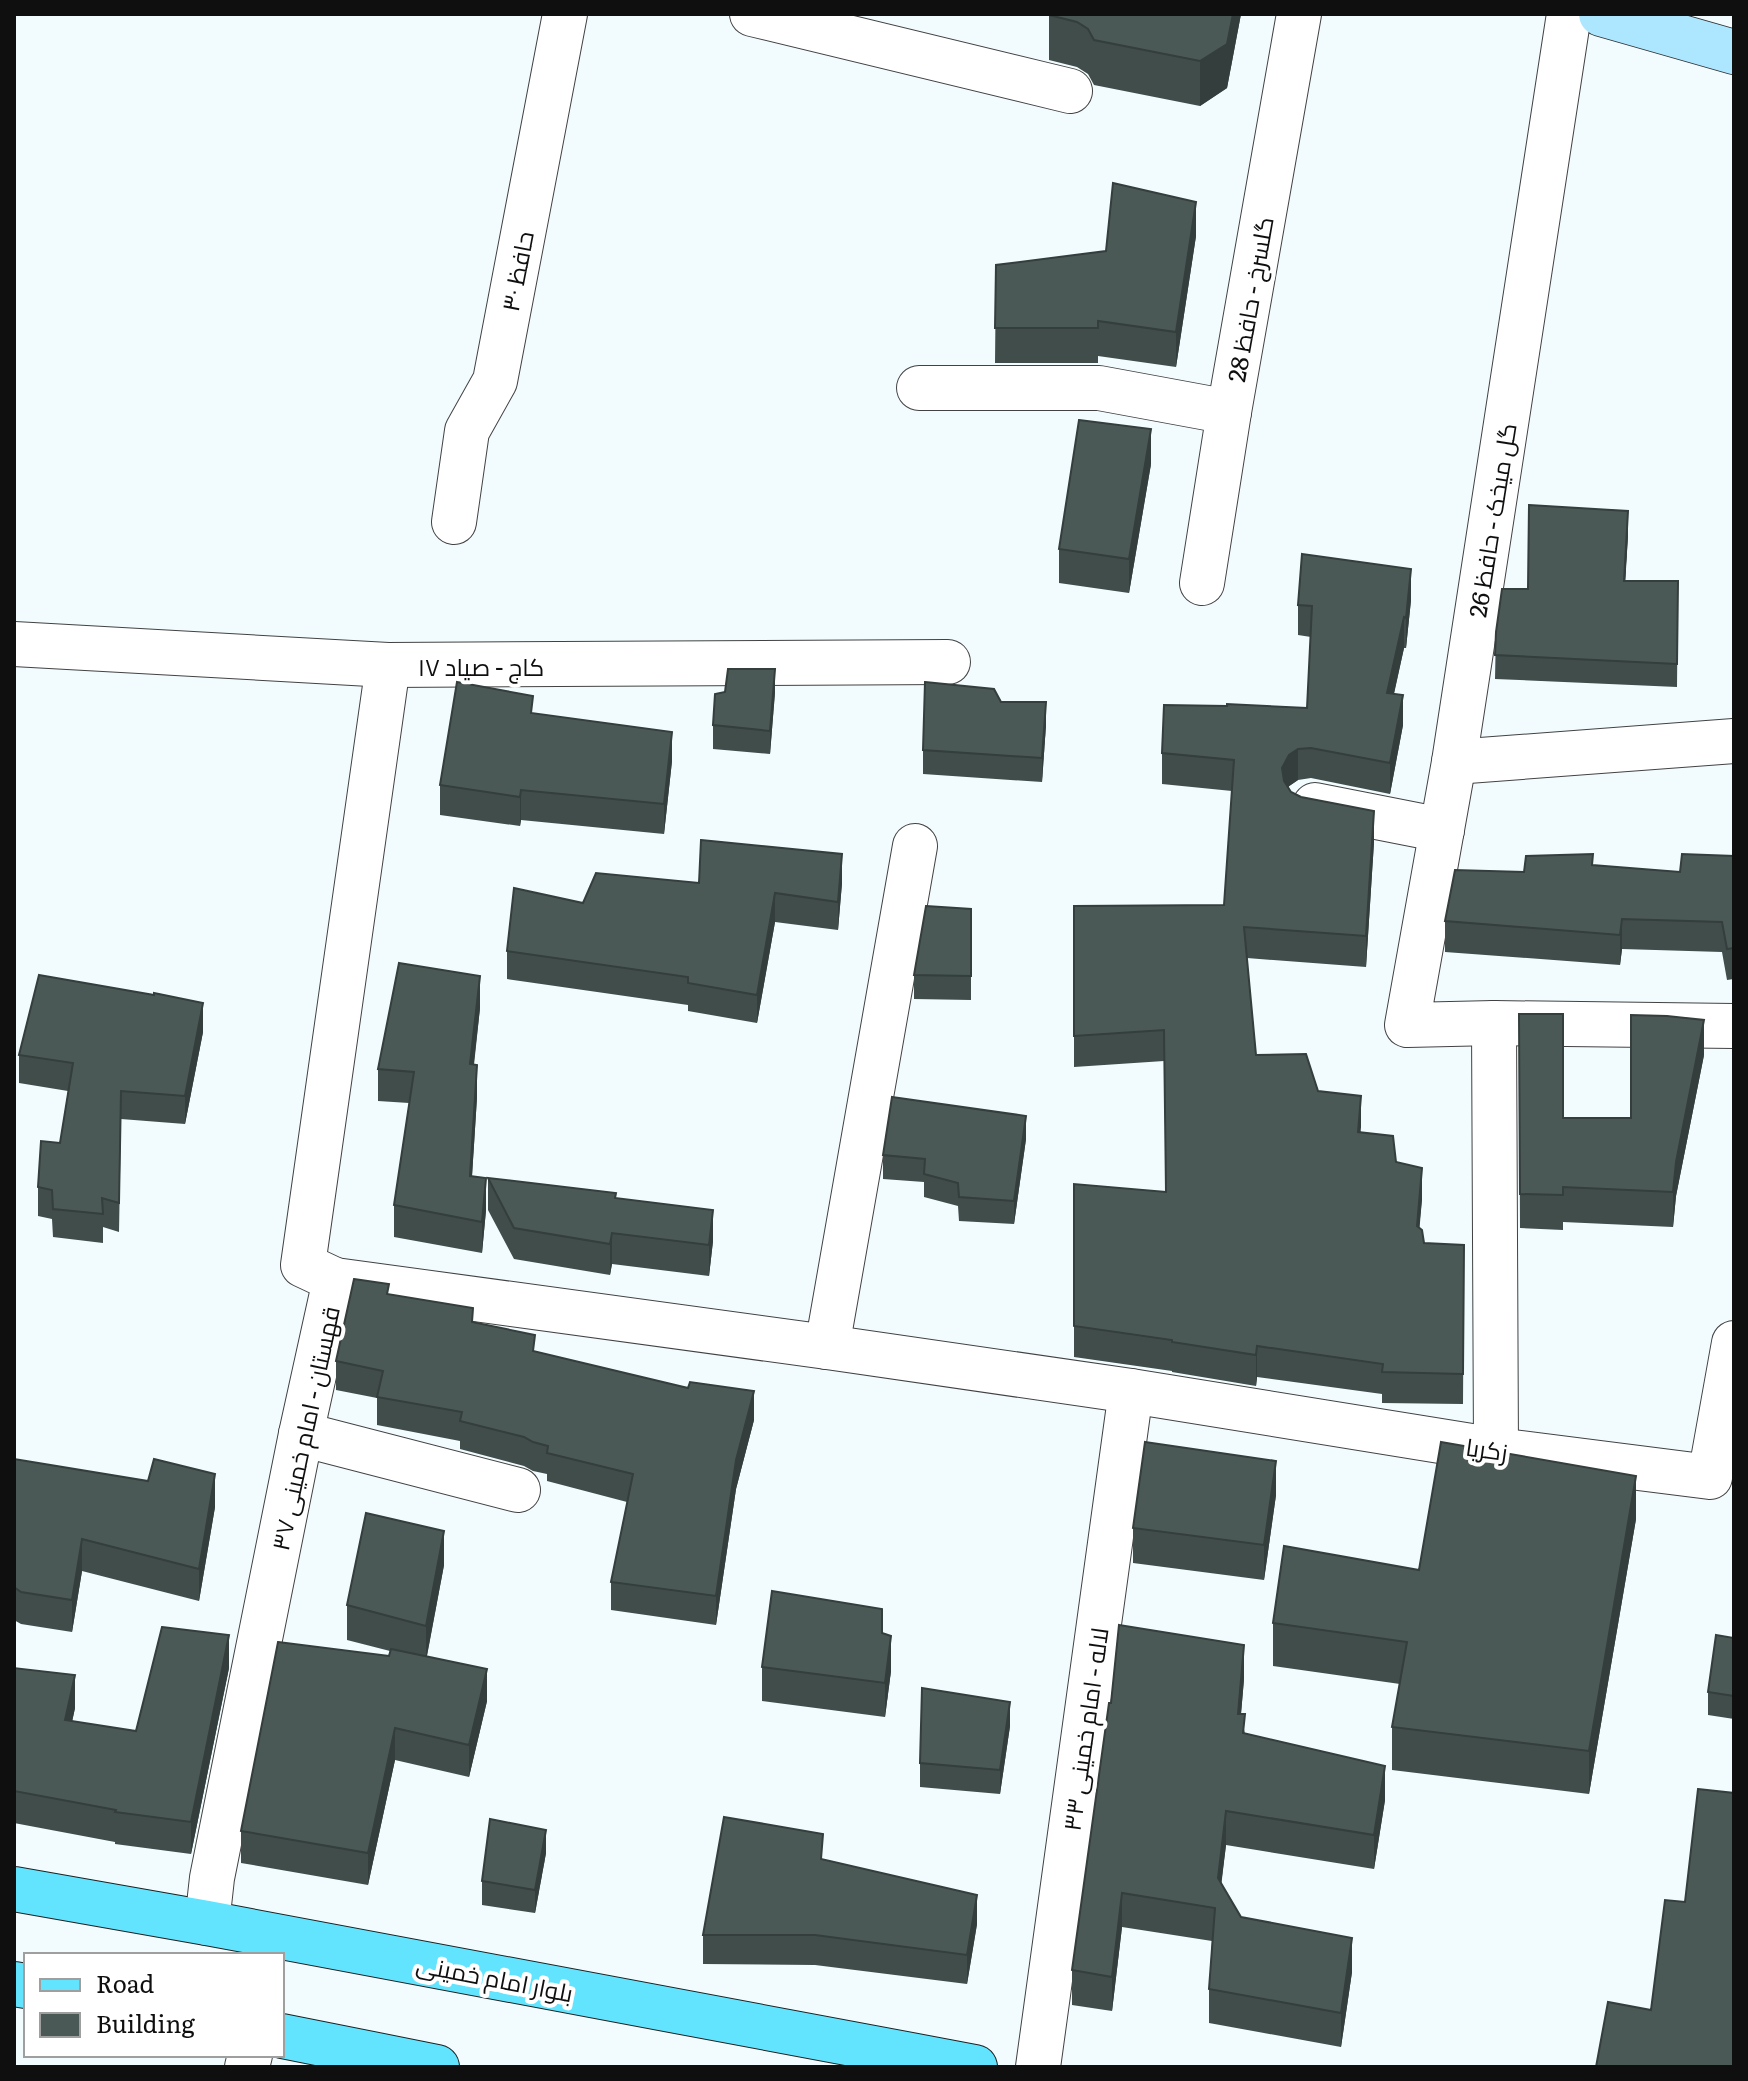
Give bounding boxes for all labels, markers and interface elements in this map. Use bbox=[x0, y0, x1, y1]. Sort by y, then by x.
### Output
street label: گلسرخ - حافظ 28 bbox=[1217, 214, 1282, 385]
street label: حافظ ۳۰ bbox=[491, 228, 541, 314]
street label: گل میخک - حافظ 26 bbox=[1458, 420, 1524, 620]
street label: کاج - صیاد ۱۷ bbox=[418, 648, 544, 684]
street label: قهستان - امام خمینی ۳۷ bbox=[261, 1303, 348, 1554]
street label: زکریا bbox=[1464, 1428, 1510, 1468]
street label: لاله - امام خمینی ۳۳ bbox=[1052, 1625, 1117, 1833]
street label: بلوار امام خمینی bbox=[414, 1945, 576, 2010]
legend bbox=[24, 1953, 284, 2057]
text: Road bbox=[96, 1965, 155, 2000]
text: Building bbox=[96, 2005, 195, 2040]

